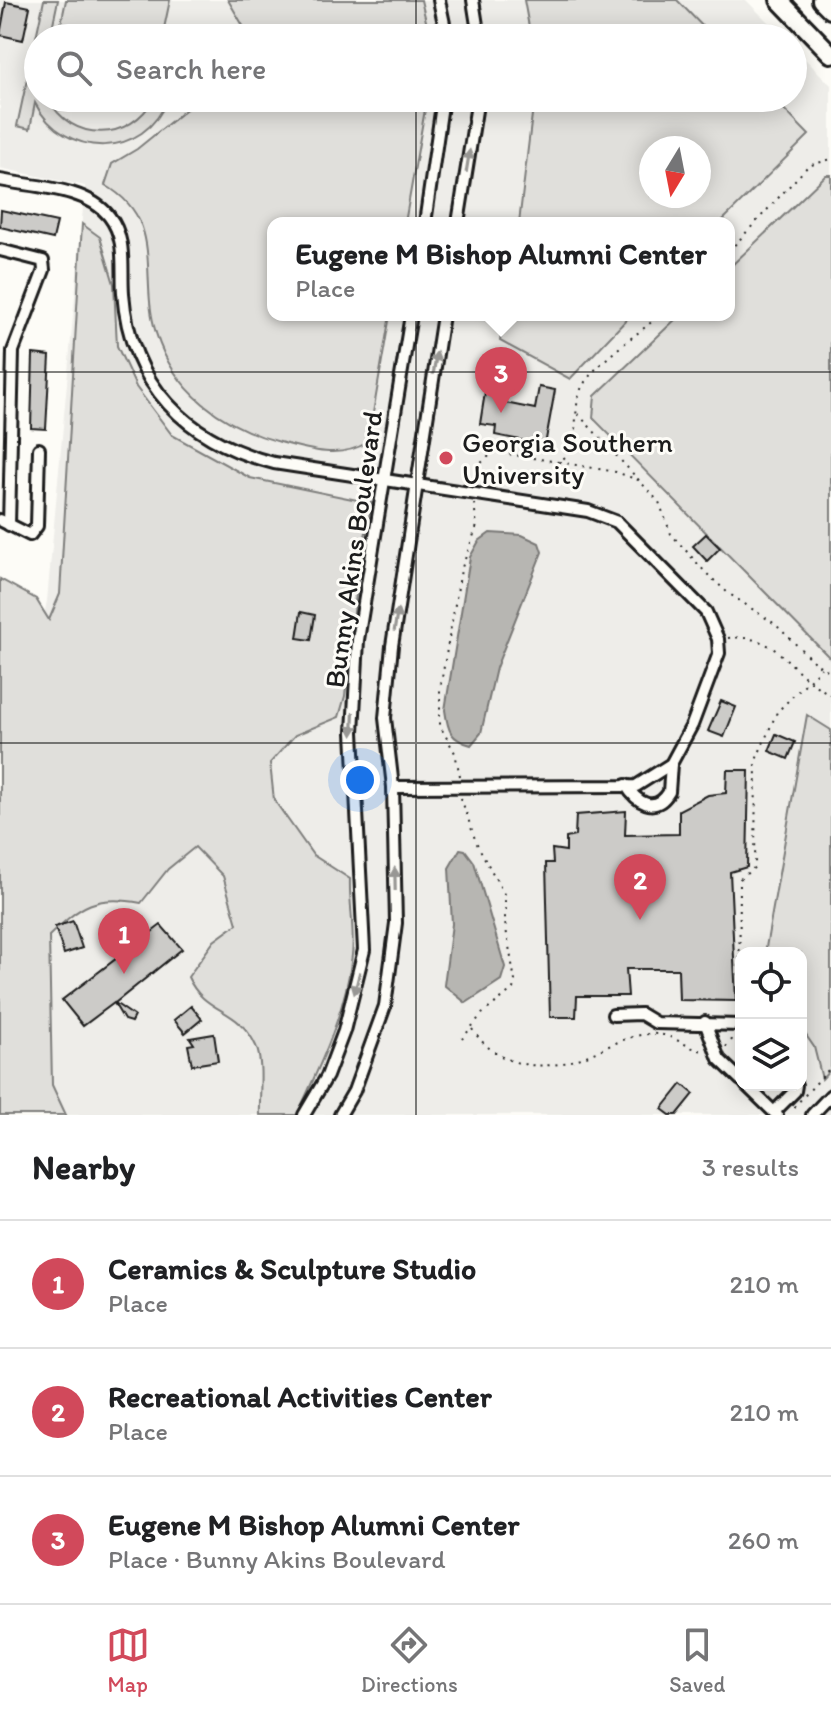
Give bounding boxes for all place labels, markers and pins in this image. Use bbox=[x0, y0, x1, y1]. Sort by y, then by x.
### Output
pin: 3 bbox=[475, 347, 527, 413]
place label: Georgia Southern University bbox=[462, 425, 673, 491]
marker: Georgia Southern University bbox=[437, 449, 455, 467]
pin: 2 bbox=[614, 854, 666, 920]
pin: 1 bbox=[98, 908, 150, 974]

